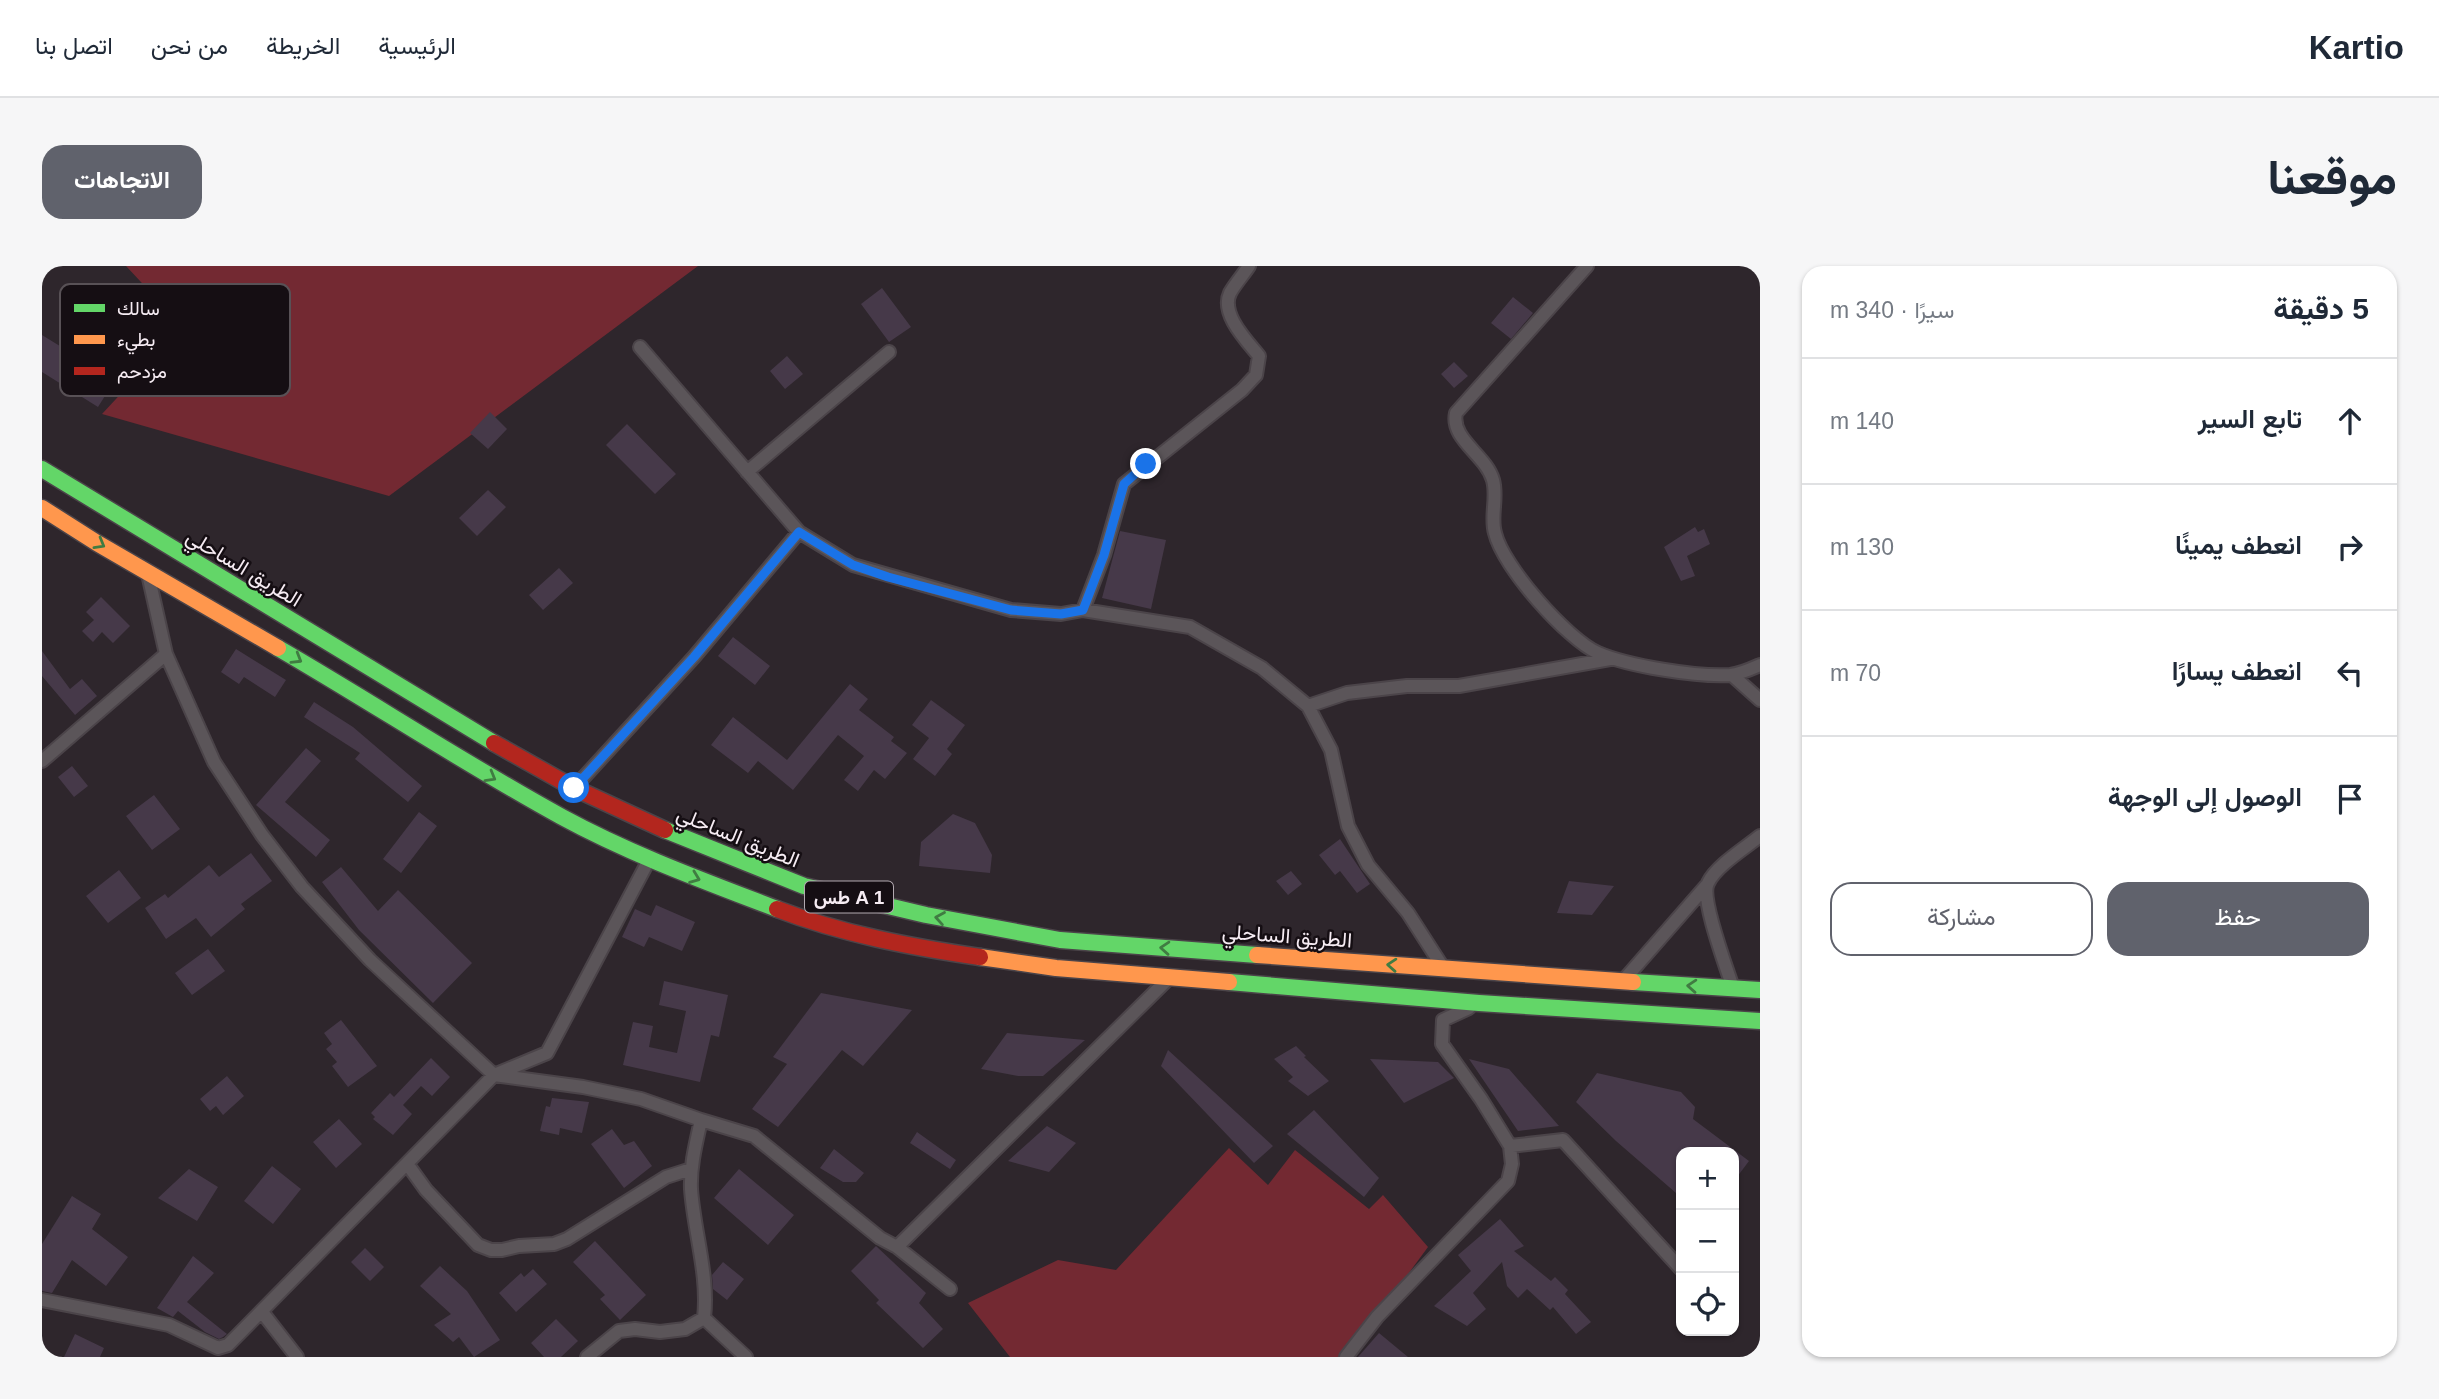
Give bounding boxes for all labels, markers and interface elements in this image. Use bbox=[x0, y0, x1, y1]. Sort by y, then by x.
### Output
text: Kartio bbox=[2309, 29, 2404, 66]
text: اتصل بنا bbox=[35, 32, 113, 59]
text: من نحن bbox=[151, 32, 228, 59]
text: الخريطة bbox=[266, 32, 340, 59]
text: الرئيسية bbox=[378, 32, 456, 59]
button: الاتجاهات bbox=[42, 145, 202, 219]
text: موقعنا bbox=[2267, 150, 2397, 204]
legend bbox=[60, 284, 290, 396]
text: 5 دقيقة bbox=[2273, 292, 2369, 325]
text: سيرًا · 340 m bbox=[1830, 297, 1954, 323]
text: سالك bbox=[117, 298, 160, 319]
text: بطيء bbox=[117, 329, 155, 355]
text: مزدحم bbox=[117, 361, 167, 384]
icon: ahead bbox=[2331, 402, 2369, 440]
text: تابع السير bbox=[2198, 404, 2302, 434]
text: 140 m bbox=[1830, 408, 1894, 434]
route end bbox=[1130, 448, 1161, 479]
street label: الطريق الساحلي bbox=[179, 524, 306, 616]
icon: right bbox=[2331, 528, 2369, 566]
text: انعطف يمينًا bbox=[2175, 530, 2302, 560]
text: 130 m bbox=[1830, 534, 1894, 560]
one-way arrow bbox=[93, 536, 105, 549]
one-way arrow bbox=[289, 650, 302, 663]
icon: left bbox=[2331, 654, 2369, 692]
text: انعطف يسارًا bbox=[2172, 656, 2302, 686]
text: 70 m bbox=[1830, 660, 1881, 686]
one-way arrow bbox=[484, 769, 496, 782]
route start bbox=[558, 772, 589, 803]
icon: arrive bbox=[2331, 780, 2369, 818]
text: الوصول إلى الوجهة bbox=[2108, 782, 2302, 812]
street label: الطريق الساحلي bbox=[671, 801, 803, 877]
one-way arrow bbox=[688, 869, 700, 883]
road number: طس A 1 bbox=[805, 882, 893, 912]
button: مشاركة bbox=[1830, 882, 2093, 956]
button: حفظ bbox=[2107, 882, 2369, 956]
one-way arrow bbox=[934, 911, 945, 926]
street label: الطريق الساحلي bbox=[1221, 919, 1353, 958]
one-way arrow bbox=[1159, 941, 1170, 956]
one-way arrow bbox=[1386, 958, 1397, 973]
one-way arrow bbox=[1686, 979, 1697, 994]
map controls bbox=[1676, 1147, 1739, 1336]
button: + bbox=[1676, 1147, 1739, 1210]
button: − bbox=[1676, 1210, 1739, 1273]
button: locate bbox=[1676, 1273, 1739, 1336]

